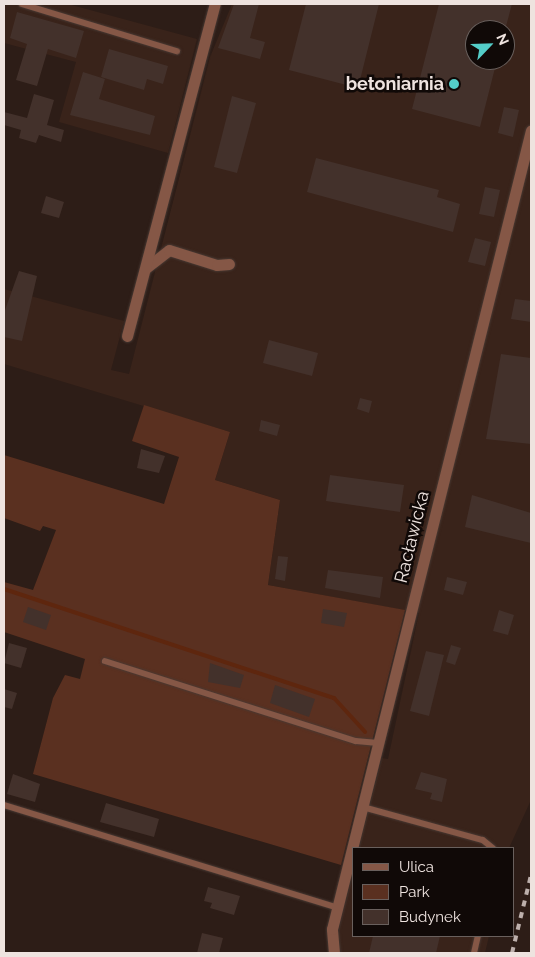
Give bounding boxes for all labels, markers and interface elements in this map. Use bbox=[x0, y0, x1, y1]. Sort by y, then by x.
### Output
north arrow bbox=[465, 20, 515, 70]
text: N bbox=[493, 31, 512, 47]
place label: betoniarnia bbox=[346, 73, 444, 95]
marker: betoniarnia bbox=[448, 78, 460, 90]
street label: Racławicka bbox=[390, 489, 434, 585]
legend bbox=[352, 847, 515, 937]
text: Ulica bbox=[399, 858, 434, 876]
text: Park bbox=[399, 883, 430, 901]
text: Budynek bbox=[399, 908, 461, 926]

